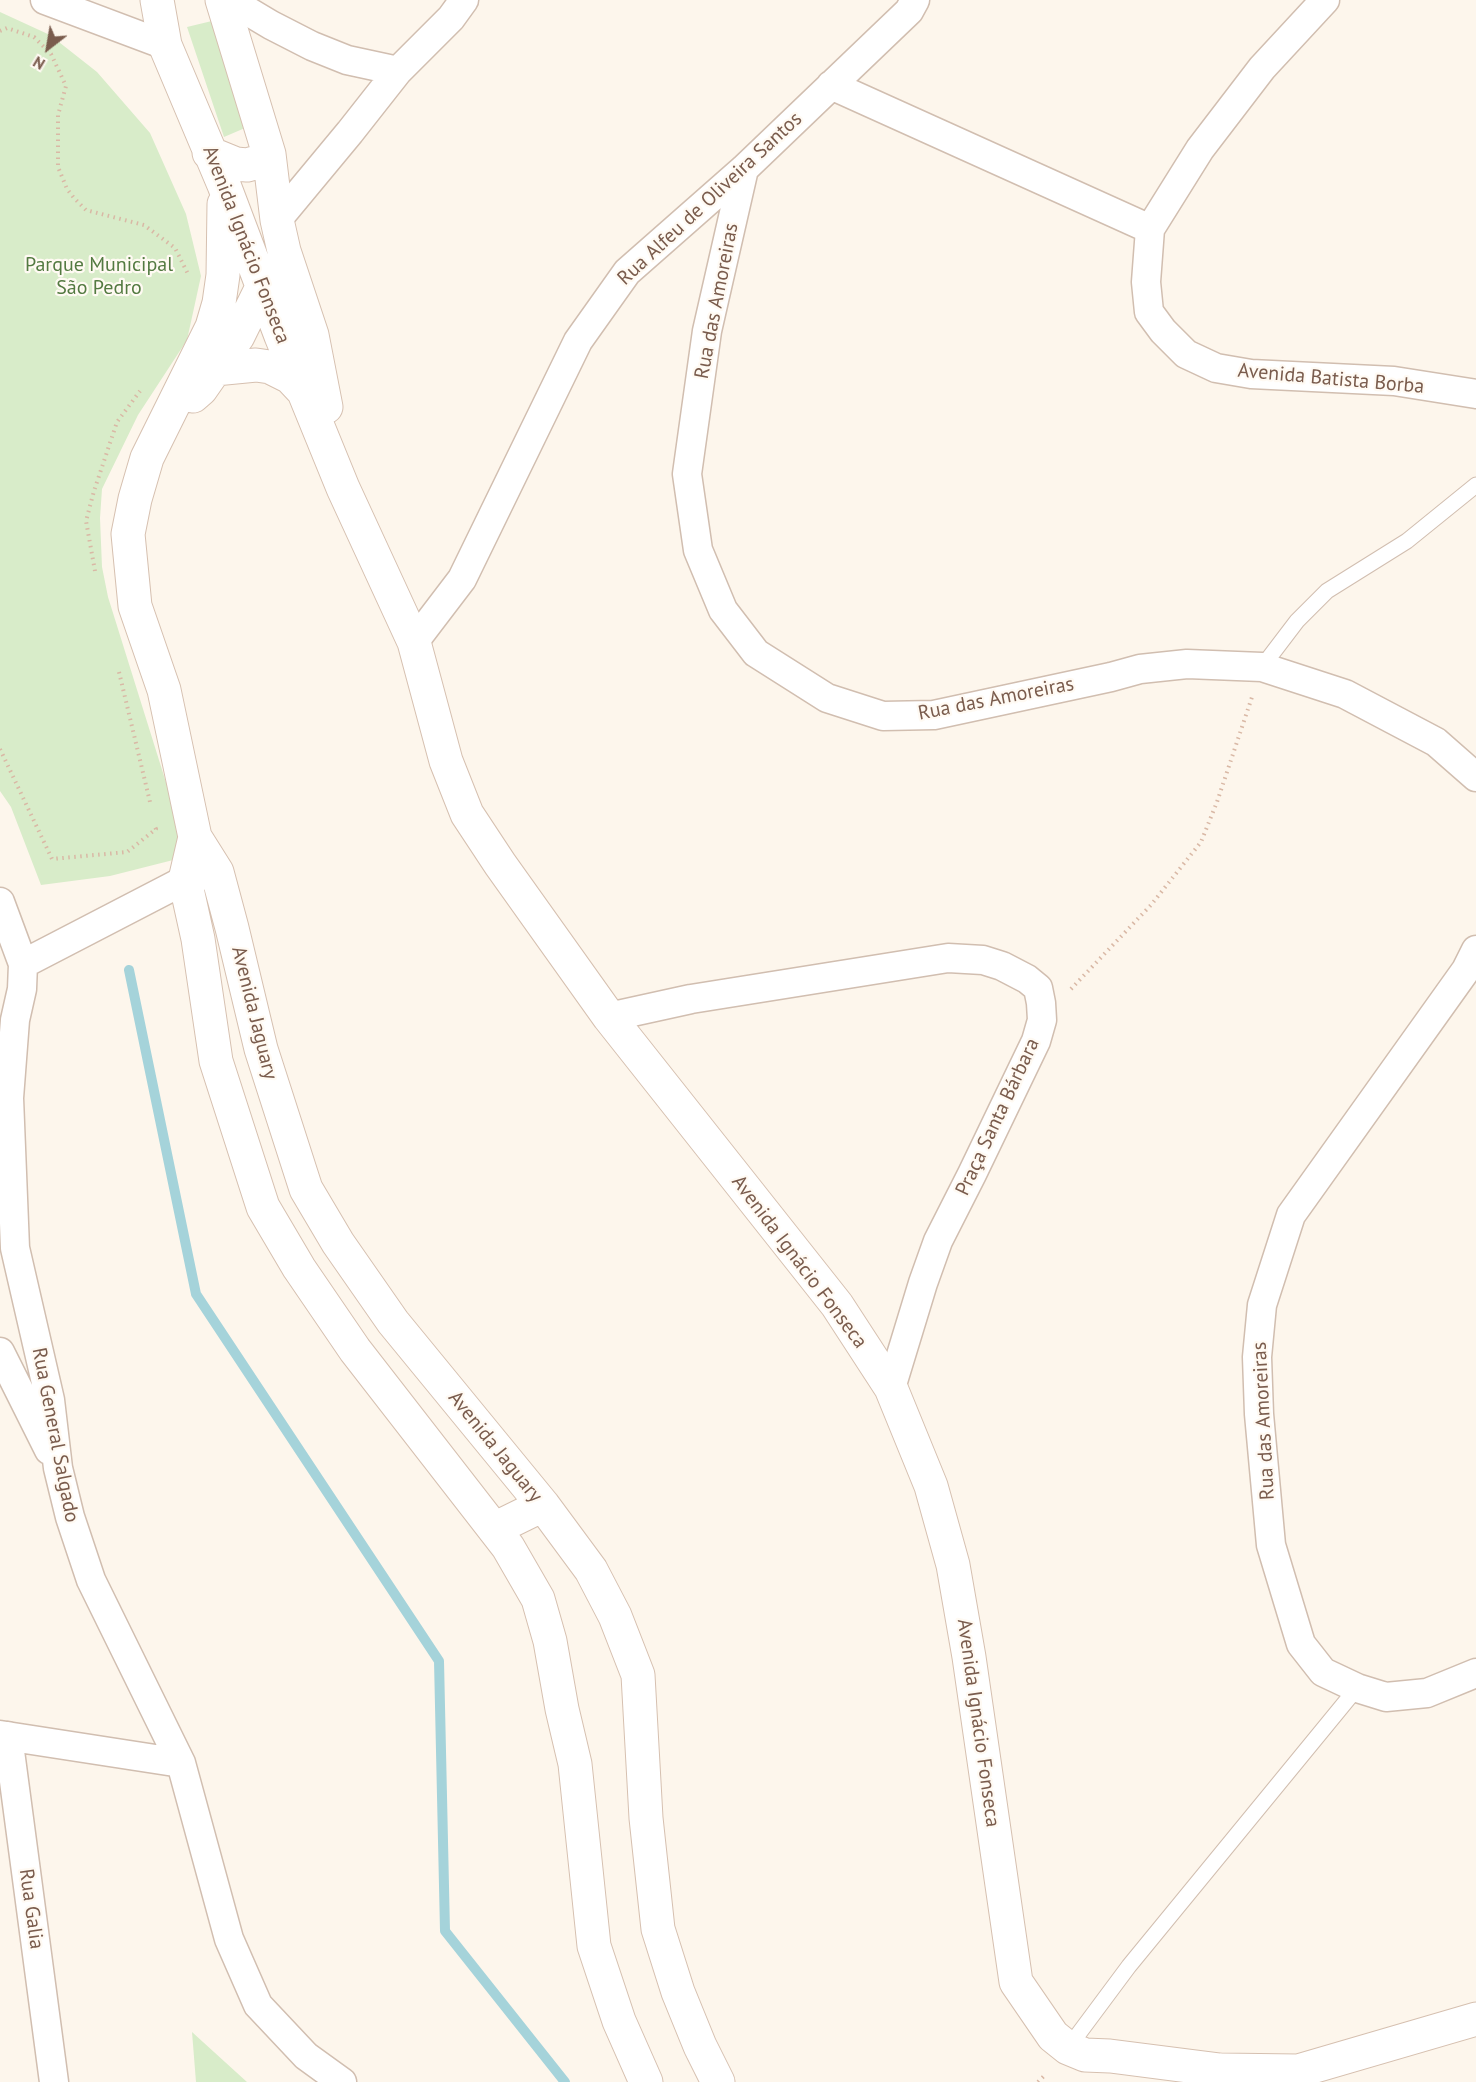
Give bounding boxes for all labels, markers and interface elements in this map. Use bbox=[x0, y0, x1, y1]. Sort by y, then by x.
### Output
north arrow bbox=[18, 18, 78, 78]
text: N bbox=[29, 52, 48, 75]
street label: Rua Alfeu de Oliveira Santos bbox=[613, 107, 807, 291]
street label: Avenida Ignácio Fonseca bbox=[197, 143, 295, 347]
street label: Rua das Amoreiras bbox=[690, 221, 744, 381]
park label: Parque Municipal São Pedro bbox=[25, 253, 173, 300]
street label: Avenida Batista Borba bbox=[1237, 359, 1425, 399]
street label: Rua das Amoreiras bbox=[916, 672, 1076, 726]
street label: Avenida Jaguary bbox=[226, 944, 282, 1082]
street label: Praça Santa Bárbara bbox=[951, 1035, 1045, 1199]
street label: Avenida Ignácio Fonseca bbox=[726, 1171, 872, 1353]
street label: Rua das Amoreiras bbox=[1248, 1341, 1280, 1501]
street label: Rua General Salgado bbox=[26, 1346, 84, 1524]
street label: Avenida Jaguary bbox=[443, 1387, 547, 1507]
street label: Avenida Ignácio Fonseca bbox=[951, 1617, 1005, 1829]
street label: Rua Galia bbox=[13, 1867, 49, 1951]

